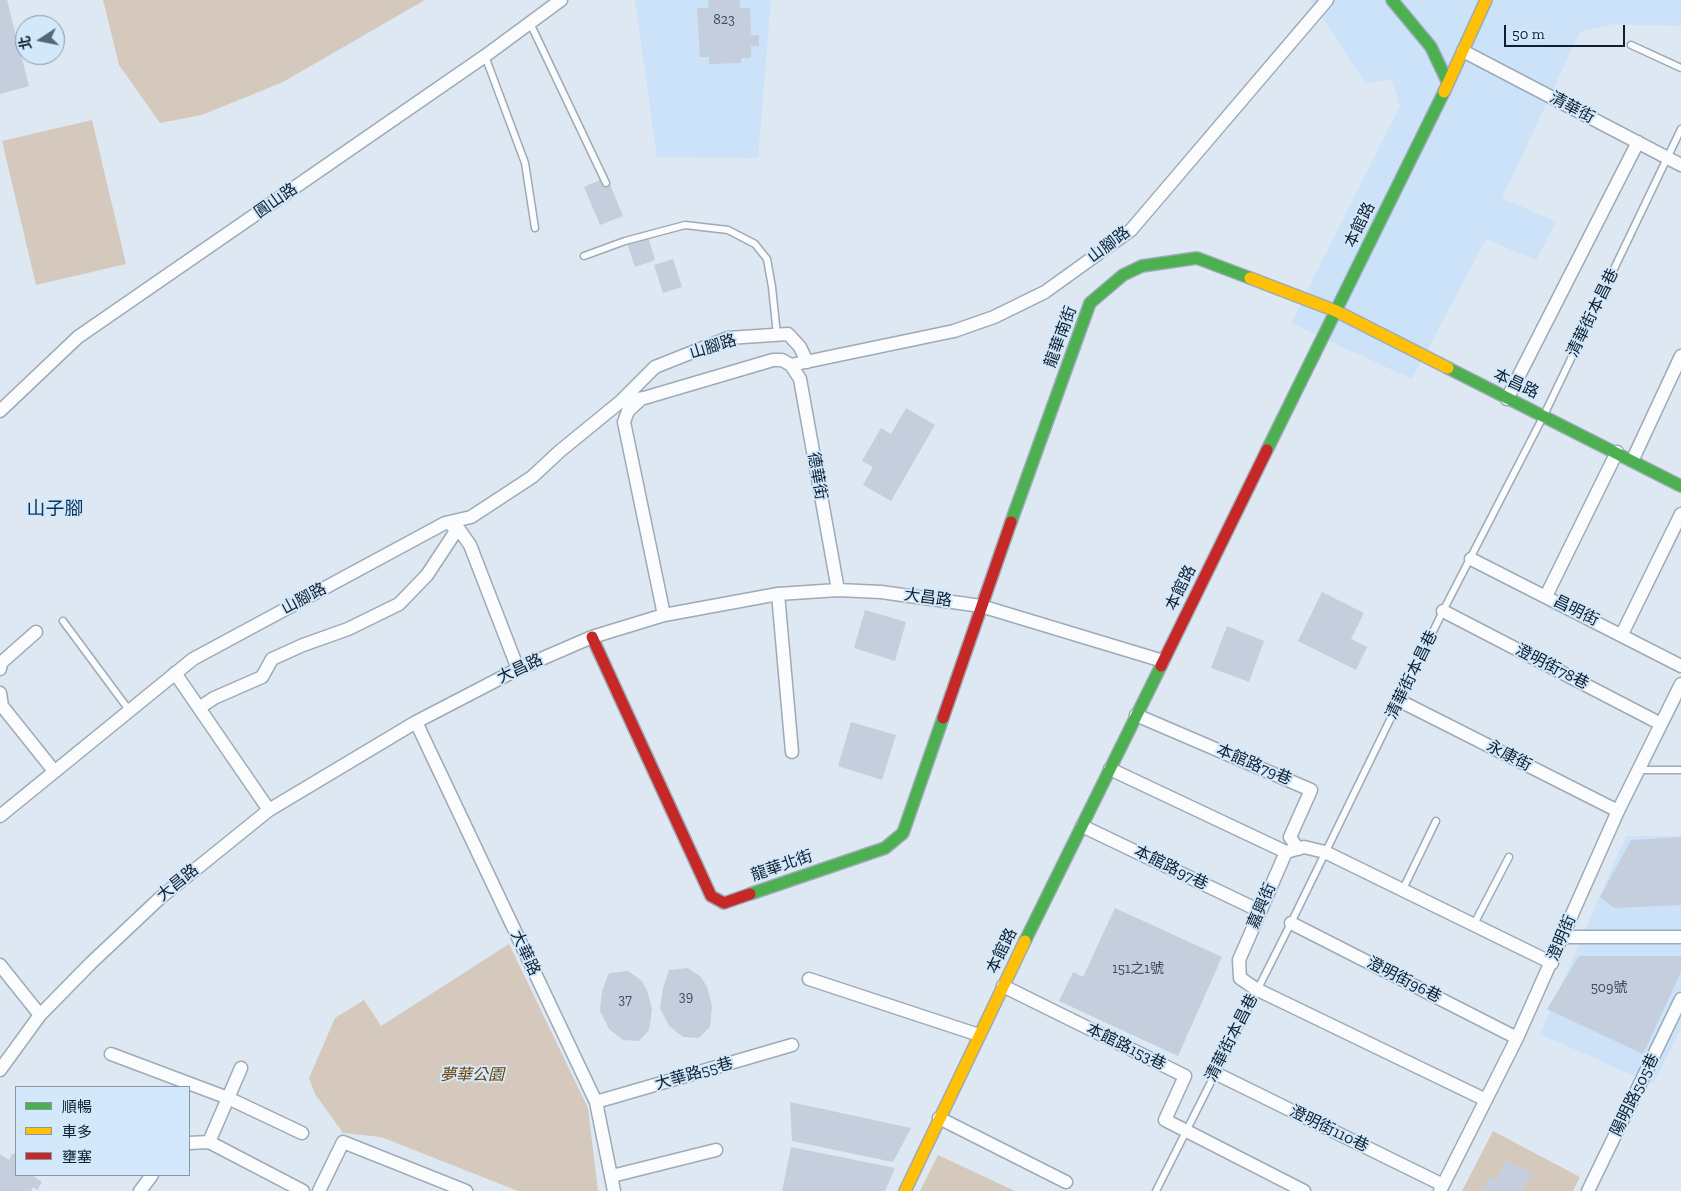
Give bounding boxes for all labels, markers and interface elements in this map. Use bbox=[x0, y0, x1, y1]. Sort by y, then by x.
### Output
house number: 823 bbox=[713, 12, 735, 28]
north arrow bbox=[15, 15, 65, 65]
scale bar bbox=[1506, 15, 1627, 47]
text: 50 m bbox=[1512, 25, 1545, 43]
text: 北 bbox=[16, 34, 35, 51]
street label: 清華街 bbox=[1546, 88, 1598, 128]
street label: 圓山路 bbox=[251, 179, 301, 223]
street label: 本館路 bbox=[1341, 199, 1379, 251]
street label: 山腳路 bbox=[1084, 223, 1134, 267]
street label: 清華街本昌巷 bbox=[1563, 266, 1623, 360]
street label: 龍華南街 bbox=[1041, 304, 1081, 370]
street label: 山腳路 bbox=[687, 331, 739, 363]
street label: 本昌路 bbox=[1490, 365, 1542, 403]
street label: 德華街 bbox=[803, 451, 831, 501]
district label: 山子腳 bbox=[27, 499, 83, 521]
street label: 本館路 bbox=[1162, 562, 1200, 614]
street label: 山腳路 bbox=[278, 579, 330, 619]
street label: 大昌路 bbox=[903, 585, 953, 611]
street label: 昌明街 bbox=[1550, 592, 1602, 630]
street label: 清華街本昌巷 bbox=[1382, 628, 1442, 722]
street label: 澄明街78巷 bbox=[1512, 640, 1592, 694]
street label: 大昌路 bbox=[494, 650, 546, 688]
street label: 永康街 bbox=[1483, 737, 1535, 775]
street label: 本館路79巷 bbox=[1213, 741, 1295, 789]
street label: 本館路97巷 bbox=[1131, 842, 1211, 894]
street label: 龍華北街 bbox=[749, 847, 815, 885]
street label: 大昌路 bbox=[153, 860, 203, 906]
street label: 嘉興街 bbox=[1244, 880, 1280, 932]
street label: 澄明街 bbox=[1544, 912, 1580, 964]
street label: 本館路 bbox=[983, 925, 1021, 977]
street label: 大華路 bbox=[506, 927, 544, 979]
street label: 澄明街96巷 bbox=[1364, 953, 1444, 1007]
house number: 151之1號 bbox=[1112, 961, 1164, 977]
house number: 509號 bbox=[1591, 980, 1627, 996]
house number: 39 bbox=[679, 989, 693, 1005]
street label: 清華街本昌巷 bbox=[1202, 991, 1262, 1085]
house number: 37 bbox=[618, 992, 632, 1008]
street label: 本館路153巷 bbox=[1083, 1019, 1169, 1075]
street label: 陽明路505巷 bbox=[1607, 1051, 1663, 1139]
street label: 大華路55巷 bbox=[653, 1054, 735, 1094]
park label: 夢華公園 bbox=[440, 1065, 504, 1085]
legend bbox=[15, 1086, 190, 1176]
text: 順暢 bbox=[62, 1098, 92, 1116]
street label: 澄明街110巷 bbox=[1286, 1102, 1372, 1156]
text: 車多 bbox=[62, 1123, 92, 1141]
text: 壅塞 bbox=[62, 1148, 92, 1166]

